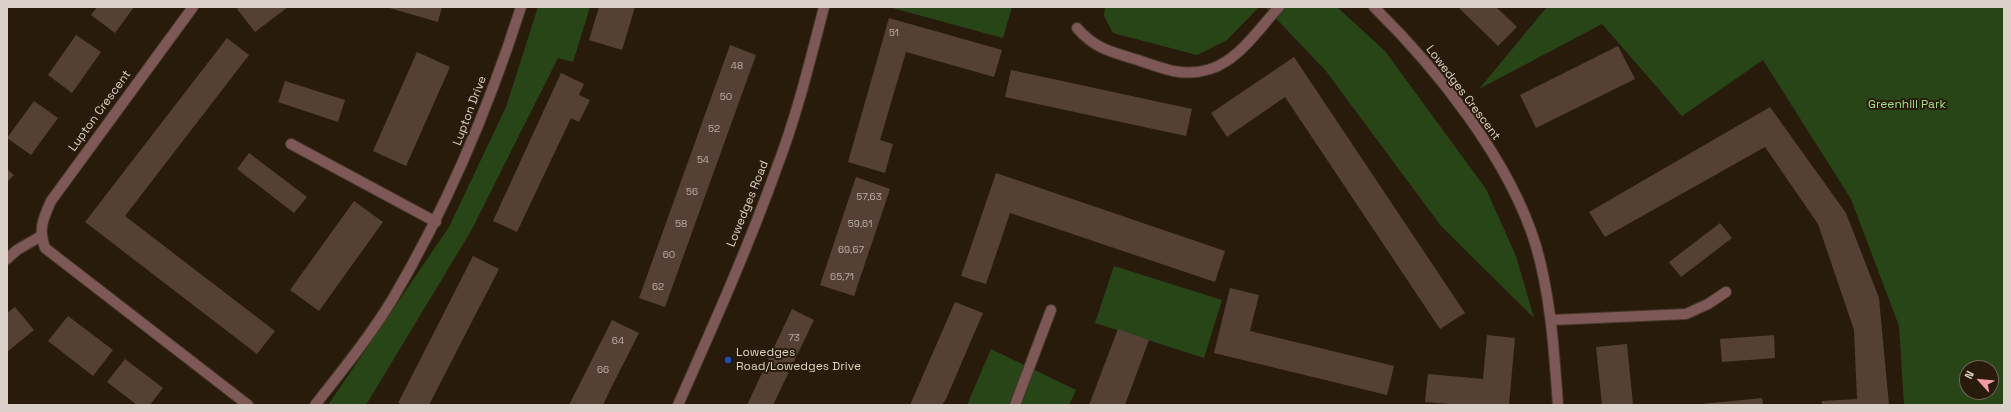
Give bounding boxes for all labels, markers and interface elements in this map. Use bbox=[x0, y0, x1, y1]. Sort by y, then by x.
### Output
house number: 51 bbox=[889, 27, 899, 39]
street label: Lowedges Crescent bbox=[1423, 43, 1503, 143]
house number: 48 bbox=[731, 60, 743, 72]
street label: Lupton Crescent bbox=[66, 68, 134, 154]
street label: Lupton Drive bbox=[450, 74, 490, 148]
house number: 50 bbox=[720, 91, 732, 103]
park label: Greenhill Park bbox=[1868, 98, 1946, 112]
house number: 52 bbox=[708, 123, 720, 135]
house number: 54 bbox=[697, 154, 709, 166]
street label: Lowedges Road bbox=[724, 159, 772, 249]
house number: 56 bbox=[686, 186, 698, 198]
house number: 57,63 bbox=[856, 191, 882, 203]
house number: 58 bbox=[675, 218, 687, 230]
house number: 59,61 bbox=[848, 218, 872, 230]
house number: 69,67 bbox=[838, 244, 864, 256]
house number: 60 bbox=[663, 249, 675, 261]
house number: 65,71 bbox=[830, 271, 854, 283]
house number: 62 bbox=[652, 281, 664, 293]
house number: 73 bbox=[788, 332, 800, 344]
house number: 64 bbox=[612, 335, 624, 347]
place label: Lowedges Road/Lowedges Drive bbox=[736, 346, 861, 374]
marker: Lowedges Road/Lowedges Drive bbox=[723, 355, 733, 365]
north arrow bbox=[1959, 360, 1999, 400]
house number: 66 bbox=[597, 364, 609, 376]
text: N bbox=[1961, 369, 1977, 381]

